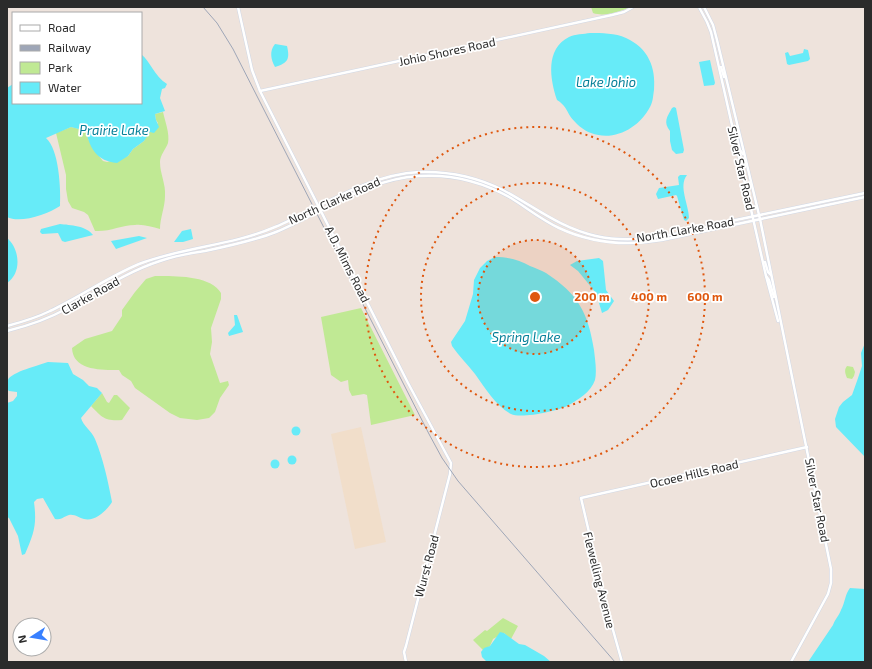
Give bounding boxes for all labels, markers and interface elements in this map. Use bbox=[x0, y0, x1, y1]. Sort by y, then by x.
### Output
legend bbox=[12, 12, 142, 104]
text: Road bbox=[48, 20, 76, 34]
street label: Johio Shores Road bbox=[397, 34, 497, 68]
text: Railway bbox=[48, 40, 92, 54]
text: Park bbox=[48, 60, 73, 74]
water label: Lake Johio bbox=[576, 74, 636, 90]
text: Water bbox=[48, 80, 82, 94]
water label: Prairie Lake bbox=[79, 122, 149, 138]
street label: Silver Star Road bbox=[726, 125, 758, 211]
street label: North Clarke Road bbox=[286, 174, 382, 226]
street label: North Clarke Road bbox=[635, 214, 735, 244]
street label: A.D. Mims Road bbox=[323, 223, 373, 305]
street label: Clarke Road bbox=[58, 273, 122, 317]
text: 200 m bbox=[574, 289, 610, 303]
text: 400 m bbox=[631, 289, 667, 303]
text: 600 m bbox=[687, 289, 723, 303]
centre of rings bbox=[528, 290, 542, 304]
water label: Spring Lake bbox=[492, 329, 560, 345]
street label: Ocoee Hills Road bbox=[648, 456, 740, 490]
street label: Silver Star Road bbox=[803, 457, 833, 543]
street label: Flewelling Avenue bbox=[581, 530, 619, 630]
street label: Wurst Road bbox=[411, 533, 441, 599]
north arrow bbox=[12, 617, 52, 657]
text: N bbox=[15, 634, 29, 644]

